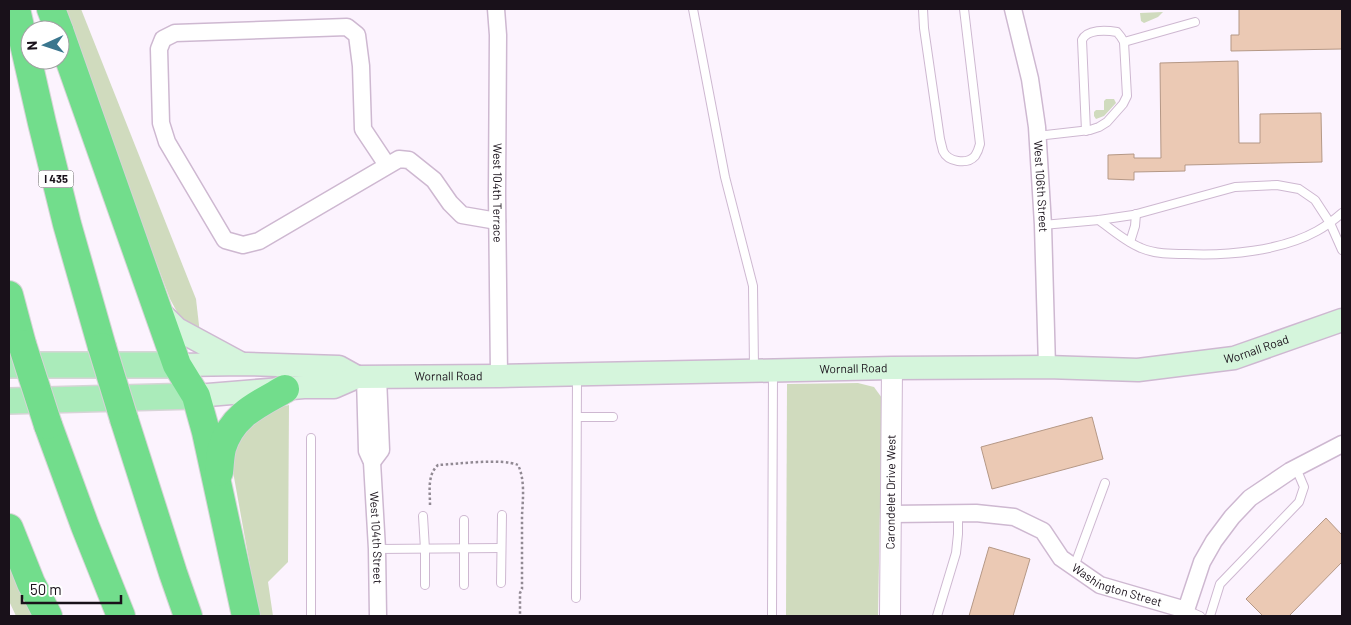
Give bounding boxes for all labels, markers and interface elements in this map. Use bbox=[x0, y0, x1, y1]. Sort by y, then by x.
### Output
north arrow bbox=[20, 20, 70, 70]
text: N bbox=[23, 41, 40, 51]
street label: West 106th Street bbox=[1032, 140, 1051, 232]
street label: West 104th Terrace bbox=[491, 143, 506, 243]
road number: I 435 bbox=[38, 170, 74, 188]
street label: Wornall Road bbox=[1223, 331, 1290, 365]
street label: Wornall Road bbox=[819, 360, 888, 375]
street label: Wornall Road bbox=[414, 368, 483, 383]
street label: Carondelet Drive West bbox=[883, 434, 897, 550]
street label: West 104th Street bbox=[368, 491, 386, 584]
street label: Washington Street bbox=[1070, 560, 1164, 609]
scale bar bbox=[22, 572, 121, 604]
text: 50 m bbox=[30, 580, 62, 598]

